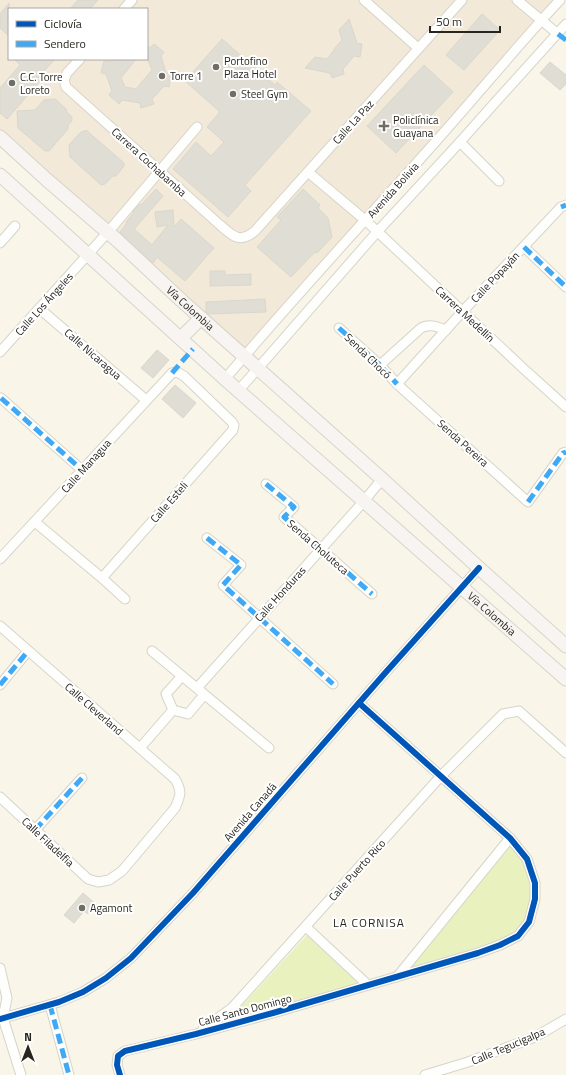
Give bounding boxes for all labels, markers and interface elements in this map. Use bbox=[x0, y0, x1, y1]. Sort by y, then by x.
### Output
legend bbox=[8, 8, 148, 60]
scale bar bbox=[430, 8, 500, 34]
text: 50 m bbox=[436, 12, 462, 31]
text: Ciclovía bbox=[44, 14, 82, 33]
text: Sendero bbox=[44, 34, 86, 53]
place label: Portofino Plaza Hotel bbox=[224, 53, 277, 82]
marker: Portofino Plaza Hotel bbox=[211, 62, 221, 72]
place label: Torre 1 bbox=[170, 68, 202, 84]
place label: C.C. Torre Loreto bbox=[20, 69, 63, 98]
marker: Torre 1 bbox=[157, 71, 167, 81]
marker: C.C. Torre Loreto bbox=[7, 78, 17, 88]
place label: Steel Gym bbox=[241, 86, 288, 102]
marker: Steel Gym bbox=[228, 89, 238, 99]
street label: Calle La Paz bbox=[329, 96, 377, 148]
place label: Policlínica Guayana bbox=[393, 112, 439, 141]
marker: Policlínica Guayana bbox=[378, 120, 390, 132]
street label: Carrera Cochabamba bbox=[108, 124, 190, 200]
street label: Avenida Bolivia bbox=[364, 158, 423, 221]
street label: Calle Popayán bbox=[467, 248, 523, 306]
street label: Calle Los Ángeles bbox=[11, 269, 77, 339]
street label: Vía Colombia bbox=[163, 282, 218, 334]
street label: Carrera Medellín bbox=[432, 282, 498, 346]
street label: Calle Nicaragua bbox=[61, 325, 125, 384]
street label: Senda Chocó bbox=[341, 330, 395, 383]
street label: Senda Pereira bbox=[434, 416, 493, 471]
street label: Calle Managua bbox=[57, 435, 115, 497]
street label: Calle Esteli bbox=[147, 478, 191, 526]
street label: Senda Choluteca bbox=[284, 516, 353, 579]
street label: Calle Honduras bbox=[251, 563, 309, 625]
street label: Vía Colombia bbox=[464, 588, 520, 640]
street label: Calle Cleverland bbox=[61, 679, 127, 739]
street label: Avenida Canadá bbox=[220, 779, 280, 845]
street label: Calle Filadelfia bbox=[18, 814, 78, 871]
street label: Calle Puerto Rico bbox=[325, 835, 389, 904]
place label: Agamont bbox=[90, 900, 132, 916]
marker: Agamont bbox=[77, 903, 87, 913]
district label: LA CORNISA bbox=[333, 913, 405, 932]
street label: Calle Santo Domingo bbox=[197, 990, 294, 1030]
street label: Calle Tegucigalpa bbox=[469, 1023, 548, 1069]
north arrow bbox=[8, 1027, 48, 1067]
text: N bbox=[24, 1029, 32, 1045]

